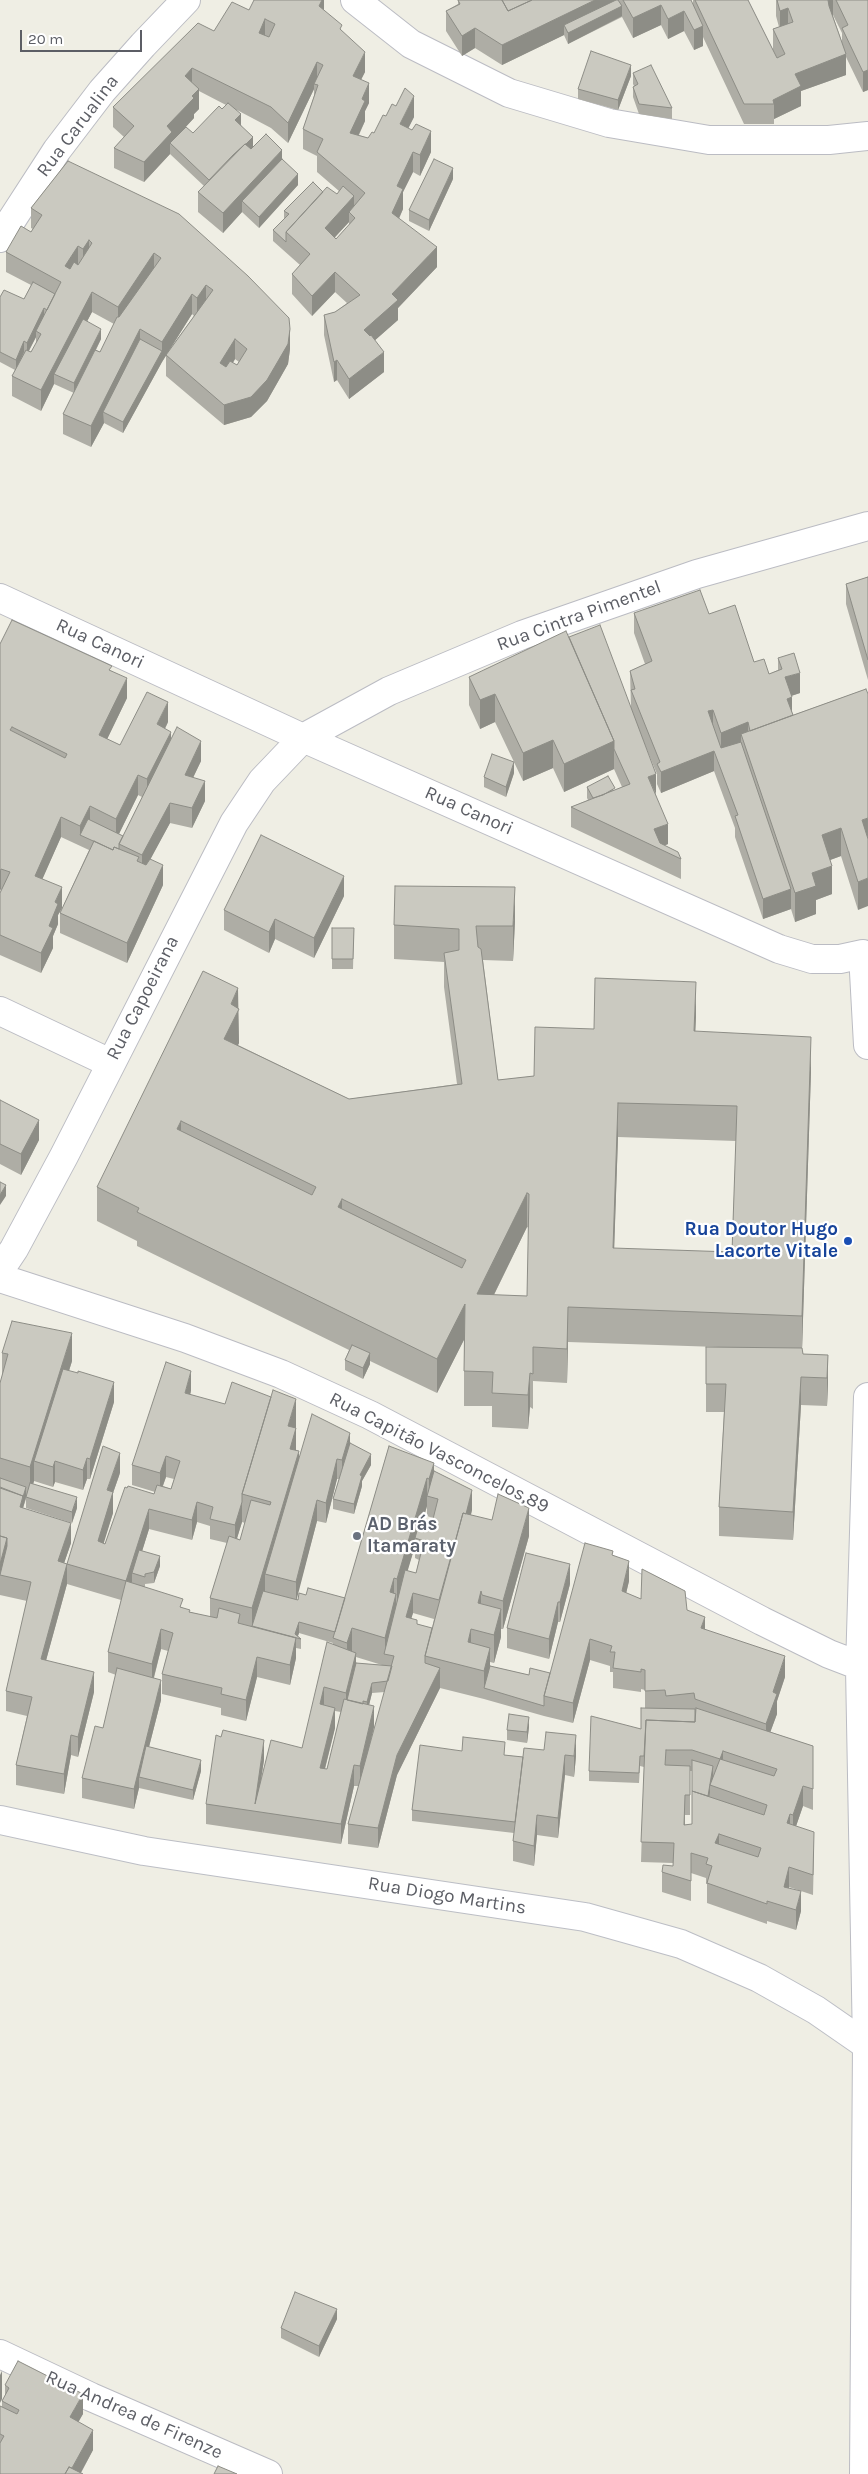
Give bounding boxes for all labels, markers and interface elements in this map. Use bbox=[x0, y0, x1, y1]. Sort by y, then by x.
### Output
scale bar bbox=[22, 20, 145, 52]
text: 20 m bbox=[28, 30, 63, 48]
street label: Rua Carualina bbox=[32, 70, 124, 182]
street label: Rua Cintra Pimentel bbox=[494, 576, 664, 656]
street label: Rua Canori bbox=[52, 614, 148, 674]
street label: Rua Canori bbox=[421, 781, 517, 841]
street label: Rua Capoeirana bbox=[102, 932, 184, 1064]
place label: Rua Doutor Hugo Lacorte Vitale bbox=[685, 1219, 838, 1263]
marker: Rua Doutor Hugo Lacorte Vitale bbox=[842, 1235, 854, 1247]
street label: Rua Capitão Vasconcelos,89 bbox=[325, 1388, 553, 1518]
place label: AD Brás Itamaraty bbox=[367, 1514, 456, 1558]
marker: AD Brás Itamaraty bbox=[351, 1530, 363, 1542]
street label: Rua Diogo Martins bbox=[366, 1872, 528, 1920]
street label: Rua Andrea de Firenze bbox=[42, 2366, 226, 2464]

